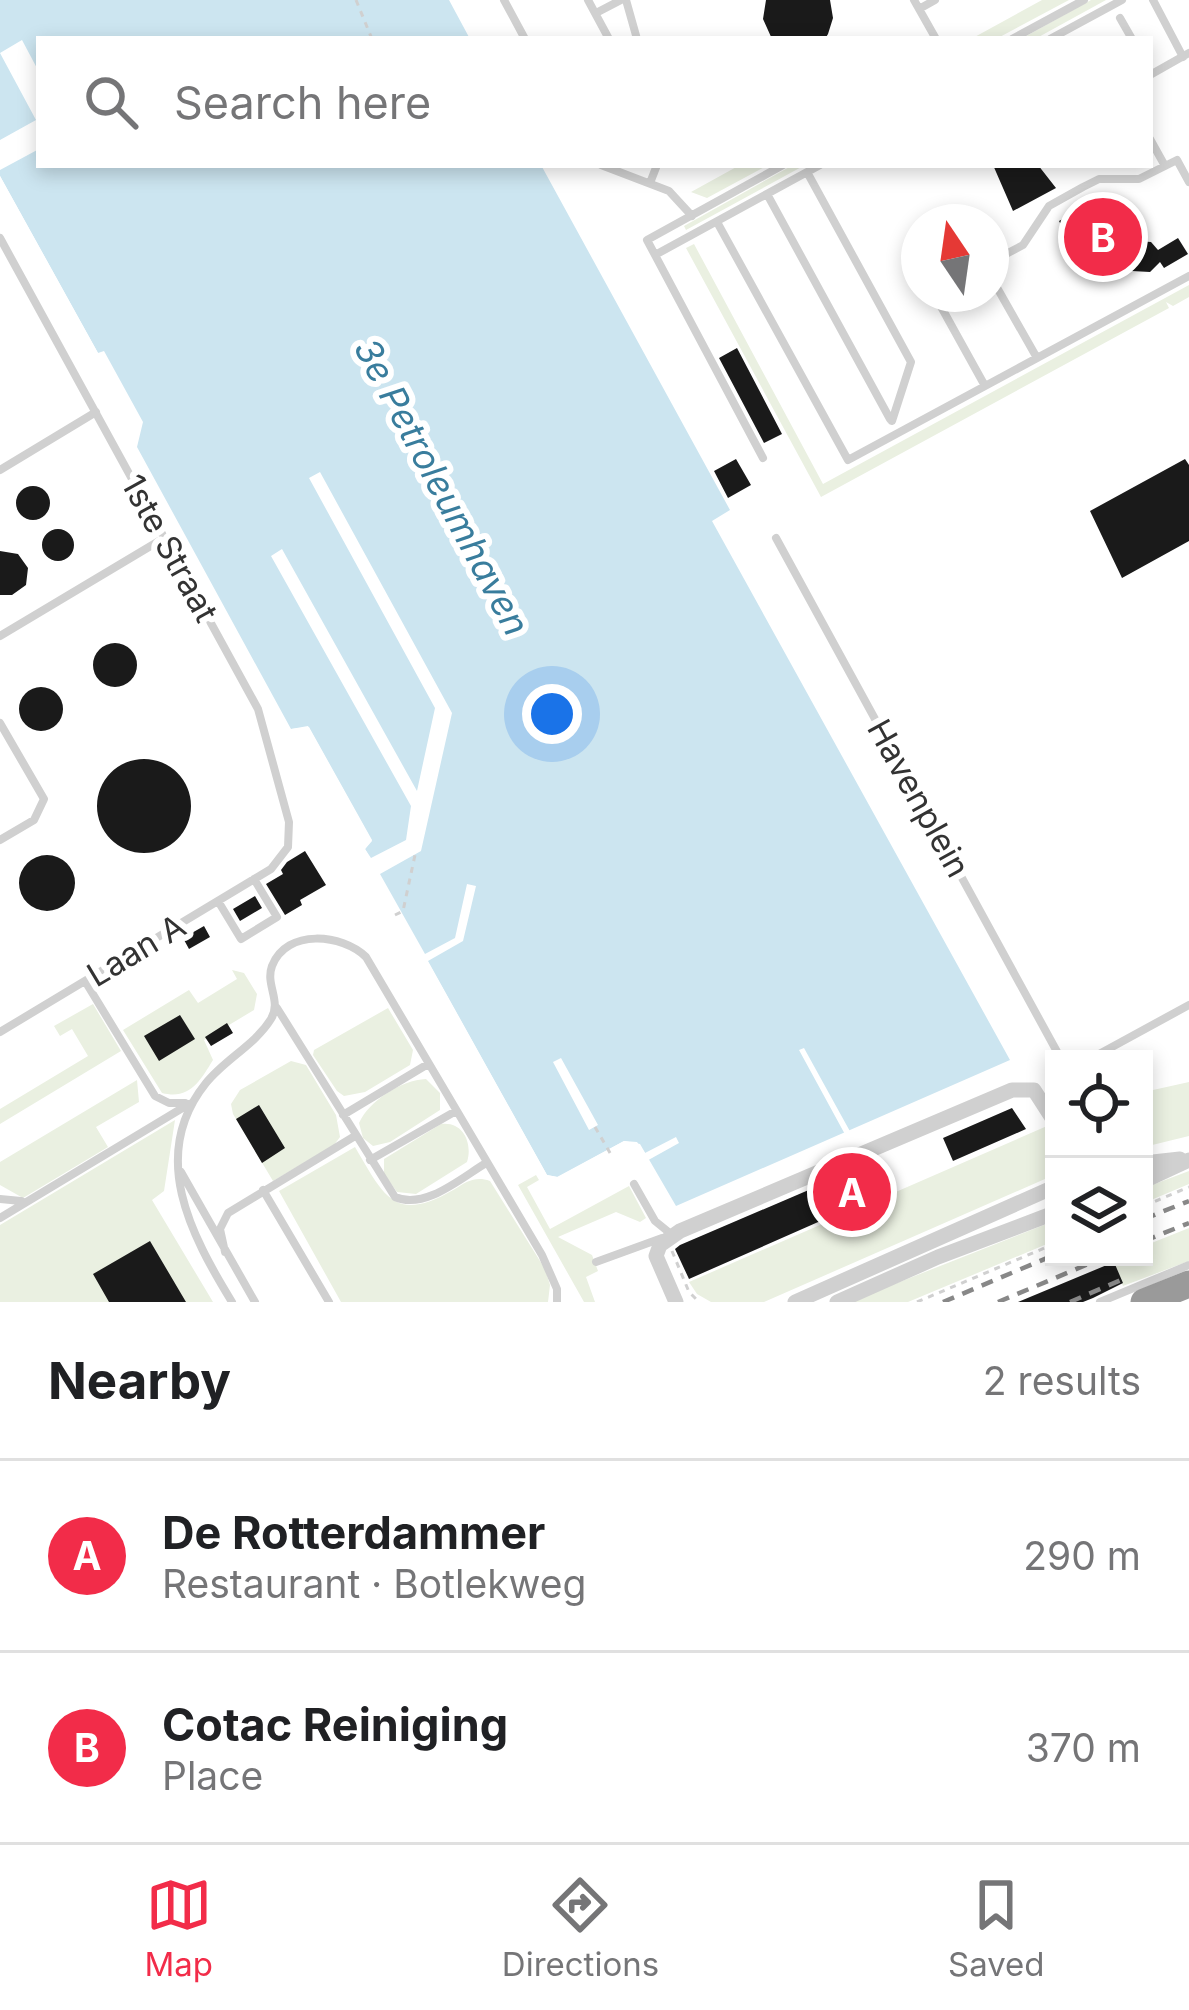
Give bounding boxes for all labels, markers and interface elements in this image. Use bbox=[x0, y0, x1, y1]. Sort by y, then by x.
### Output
search box bbox=[36, 36, 1153, 168]
icon: search bbox=[78, 69, 144, 135]
text: Search here bbox=[174, 75, 431, 130]
pin: B bbox=[1064, 192, 1142, 282]
north arrow bbox=[901, 204, 1009, 312]
water label: 3e Petroleumhaven bbox=[345, 331, 539, 643]
street label: 1ste Straat bbox=[113, 467, 227, 629]
your location bbox=[522, 684, 582, 744]
street label: Havenplein bbox=[859, 712, 979, 884]
street label: Laan A bbox=[80, 905, 192, 995]
map controls bbox=[1045, 1050, 1153, 1266]
button: locate bbox=[1045, 1050, 1153, 1158]
pin: A bbox=[813, 1147, 891, 1237]
button: layers bbox=[1045, 1158, 1153, 1266]
text: Nearby bbox=[48, 1350, 231, 1411]
text: 2 results bbox=[983, 1357, 1141, 1404]
text: De Rotterdammer bbox=[162, 1505, 545, 1560]
text: A bbox=[72, 1532, 102, 1579]
text: 290 m bbox=[1023, 1532, 1141, 1579]
text: Restaurant · Botlekweg bbox=[162, 1560, 586, 1607]
text: Cotac Reiniging bbox=[162, 1697, 508, 1752]
text: B bbox=[74, 1724, 100, 1771]
text: 370 m bbox=[1026, 1724, 1141, 1771]
text: Place bbox=[162, 1752, 263, 1799]
tab: Map bbox=[144, 1872, 213, 1984]
tab: Directions bbox=[502, 1872, 659, 1984]
tab: Saved bbox=[948, 1872, 1045, 1984]

